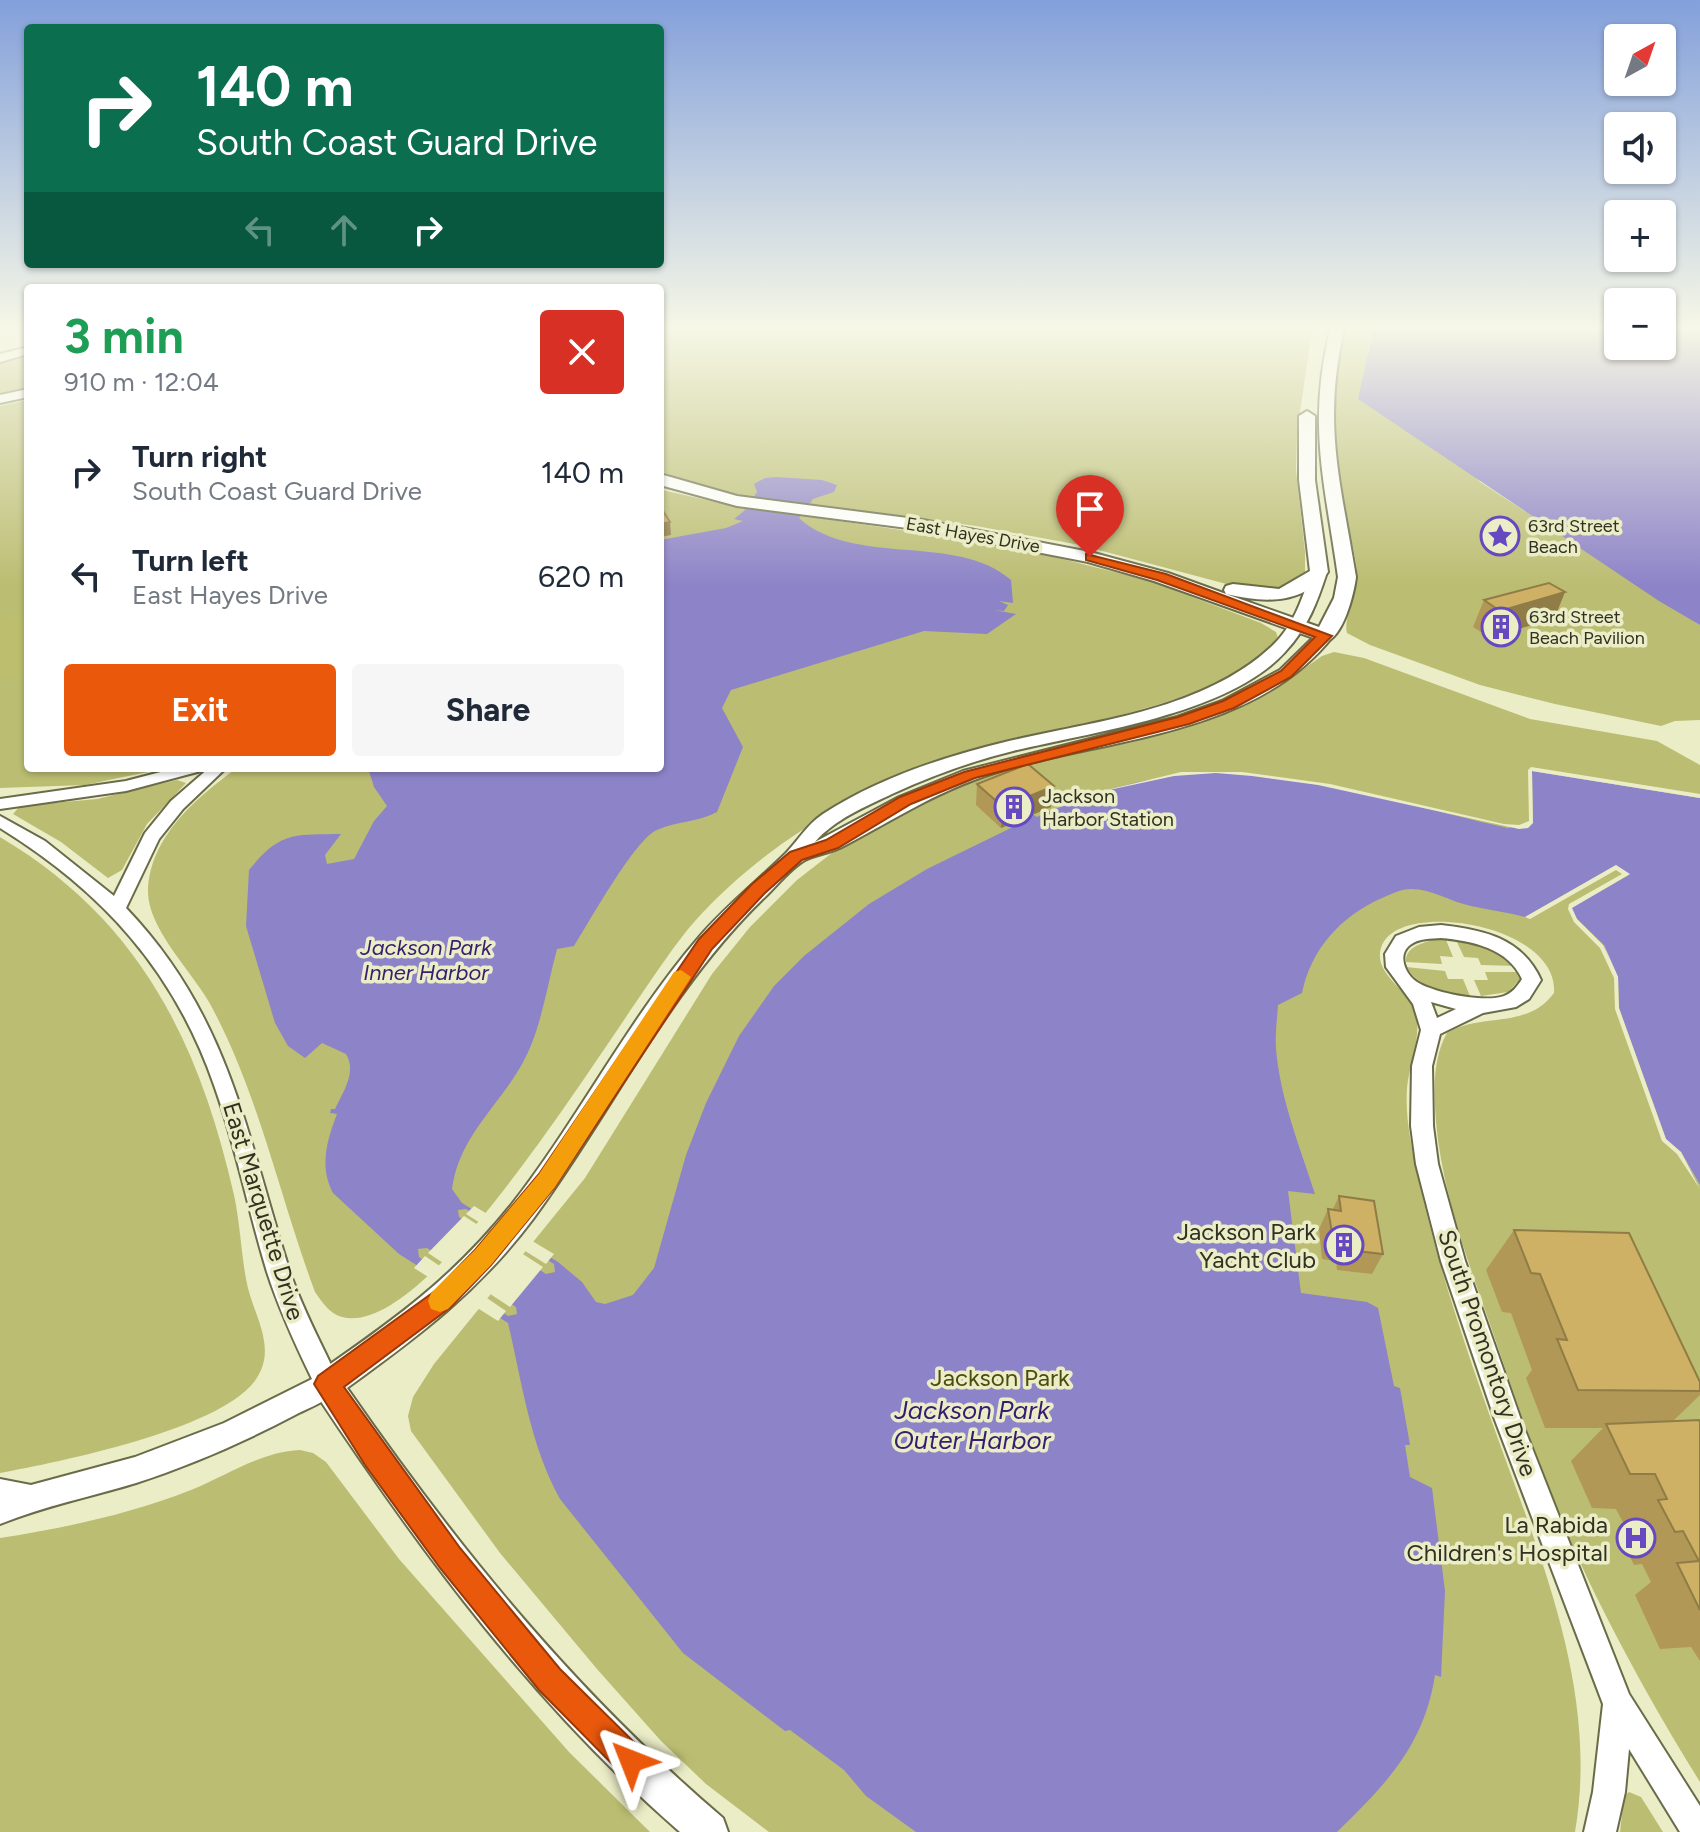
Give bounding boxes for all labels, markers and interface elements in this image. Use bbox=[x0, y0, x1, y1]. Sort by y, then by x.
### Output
north arrow bbox=[1604, 24, 1676, 96]
map controls bbox=[1604, 24, 1676, 360]
text: 140 m bbox=[196, 53, 354, 120]
icon: right bbox=[64, 56, 168, 160]
button: sound bbox=[1604, 112, 1676, 184]
text: South Coast Guard Drive bbox=[196, 121, 597, 164]
button: + bbox=[1604, 200, 1676, 272]
icon: left bbox=[238, 208, 282, 252]
icon: ahead bbox=[322, 208, 366, 252]
icon: right bbox=[406, 208, 450, 252]
button: − bbox=[1604, 288, 1676, 360]
text: 3 min bbox=[64, 307, 184, 365]
button: close bbox=[540, 310, 624, 394]
text: 910 m · 12:04 bbox=[64, 366, 219, 398]
text: Turn right bbox=[132, 438, 267, 475]
icon: right bbox=[64, 450, 108, 494]
text: 140 m bbox=[541, 454, 624, 491]
text: South Coast Guard Drive bbox=[132, 475, 422, 507]
pin bbox=[1056, 475, 1124, 557]
icon: arrive bbox=[1068, 487, 1112, 531]
street label: East Hayes Drive bbox=[904, 512, 1042, 558]
place icon: 63rd Street Beach bbox=[1479, 515, 1521, 557]
place label: 63rd Street Beach bbox=[1528, 515, 1620, 558]
text: Turn left bbox=[132, 542, 249, 579]
icon: left bbox=[64, 554, 108, 598]
text: 620 m bbox=[538, 558, 624, 595]
text: East Hayes Drive bbox=[132, 579, 328, 611]
building icon: 63rd Street Beach Pavilion bbox=[1480, 606, 1522, 648]
place label: 63rd Street Beach Pavilion bbox=[1529, 606, 1645, 649]
button: Exit bbox=[64, 664, 336, 756]
button: Share bbox=[352, 664, 624, 756]
place label: Jackson Harbor Station bbox=[1042, 784, 1174, 831]
building icon: Jackson Harbor Station bbox=[993, 786, 1035, 828]
water label: Jackson Park Inner Harbor bbox=[359, 934, 493, 986]
street label: East Marquette Drive bbox=[217, 1099, 311, 1323]
place label: Jackson Park Yacht Club bbox=[1177, 1217, 1316, 1274]
building icon: Jackson Park Yacht Club bbox=[1323, 1224, 1365, 1266]
street label: South Promontory Drive bbox=[1432, 1226, 1544, 1480]
park label: Jackson Park bbox=[930, 1363, 1070, 1392]
water label: Jackson Park Outer Harbor bbox=[893, 1394, 1052, 1456]
place label: La Rabida Children's Hospital bbox=[1406, 1510, 1608, 1567]
hospital icon: La Rabida Children's Hospital bbox=[1615, 1517, 1657, 1559]
position arrow bbox=[589, 1719, 673, 1803]

